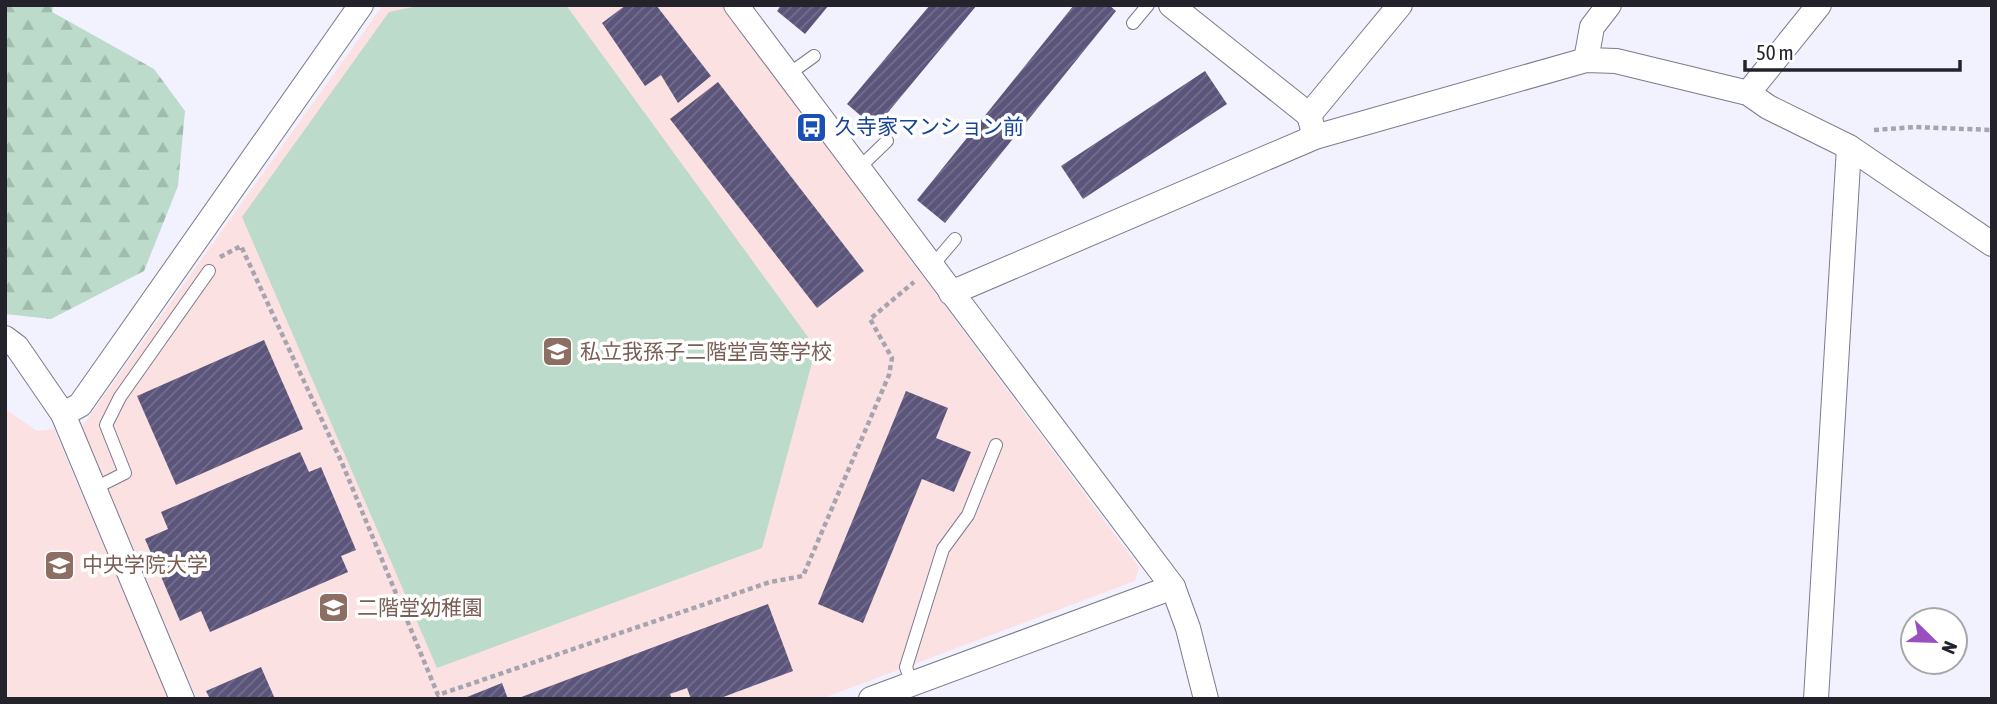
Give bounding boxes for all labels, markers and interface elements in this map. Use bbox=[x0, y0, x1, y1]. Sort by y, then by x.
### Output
scale bar bbox=[1745, 28, 1960, 72]
text: 50 m bbox=[1756, 40, 1794, 64]
bus stop icon: 久寺家マンション前 bbox=[795, 110, 829, 144]
place label: 久寺家マンション前 bbox=[835, 114, 1024, 138]
school or university icon: 私立我孫子二階堂高等学校 bbox=[540, 335, 574, 369]
place label: 私立我孫子二階堂高等学校 bbox=[580, 339, 832, 363]
school or university icon: 中央学院大学 bbox=[42, 548, 76, 582]
place label: 中央学院大学 bbox=[82, 552, 208, 576]
school or university icon: 二階堂幼稚園 bbox=[317, 591, 351, 625]
place label: 二階堂幼稚園 bbox=[357, 595, 483, 619]
north arrow bbox=[1899, 606, 1969, 676]
text: N bbox=[1937, 638, 1962, 657]

